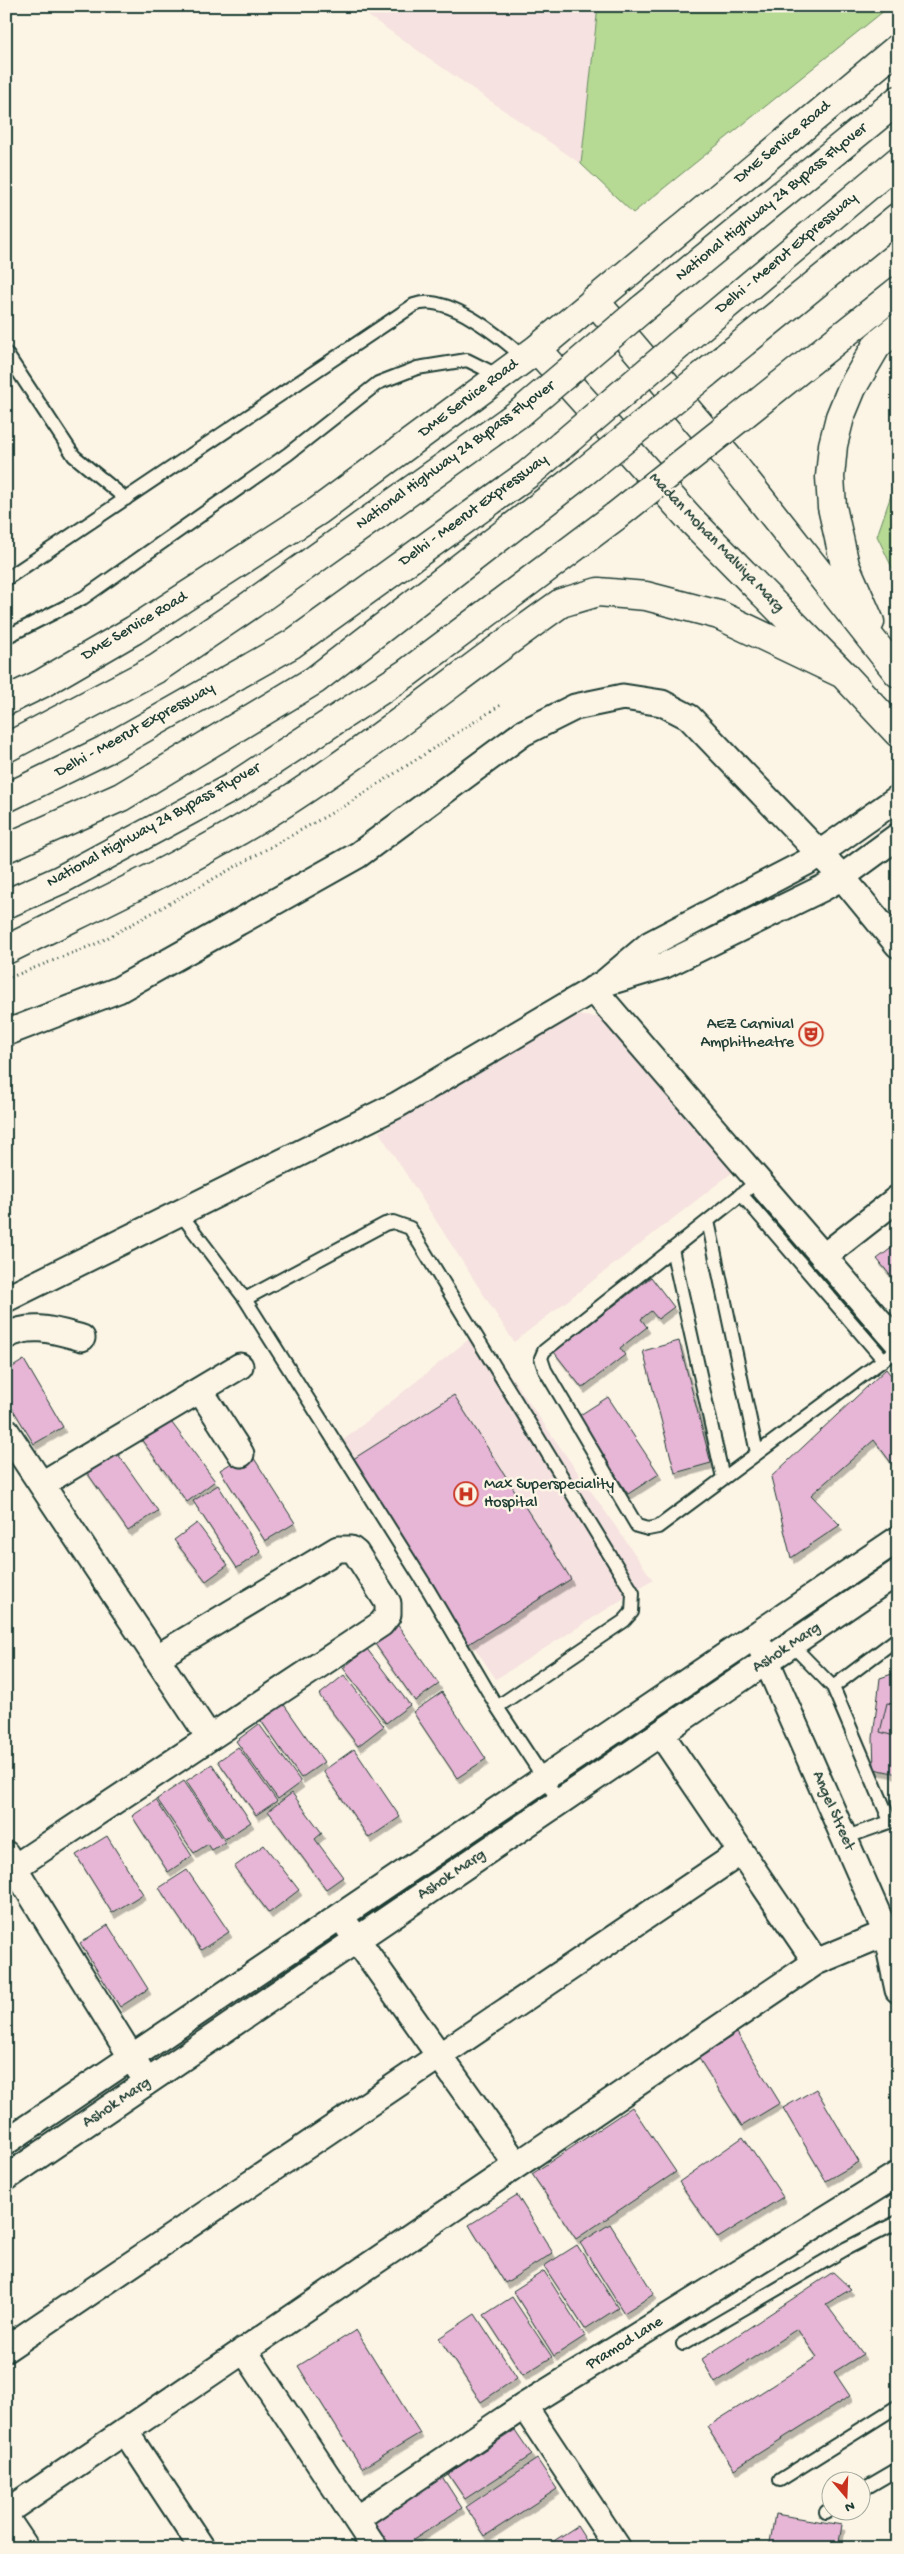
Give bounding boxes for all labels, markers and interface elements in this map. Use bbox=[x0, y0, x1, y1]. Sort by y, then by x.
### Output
street label: DME Service Road bbox=[730, 96, 836, 189]
street label: National Highway 24 Bypass Flyover bbox=[672, 119, 873, 286]
street label: Delhi - Meerut Expressway bbox=[712, 189, 862, 319]
street label: DME Service Road bbox=[415, 354, 524, 443]
street label: National Highway 24 Bypass Flyover bbox=[353, 377, 560, 535]
street label: Delhi - Meerut Expressway bbox=[395, 451, 552, 572]
street label: Madan Mohan Malviya Marg bbox=[644, 469, 788, 617]
street label: DME Service Road bbox=[78, 587, 193, 666]
street label: Delhi - Meerut Expressway bbox=[51, 679, 218, 783]
street label: National Highway 24 Bypass Flyover bbox=[44, 759, 265, 893]
place label: AEZ Carnival Amphitheatre bbox=[701, 1016, 795, 1053]
theatre icon: AEZ Carnival Amphitheatre bbox=[798, 1021, 824, 1047]
place label: Max Superspeciality Hospital bbox=[484, 1476, 614, 1513]
hospital icon: Max Superspeciality Hospital bbox=[453, 1481, 479, 1507]
street label: Ashok Marg bbox=[749, 1618, 825, 1678]
street label: Angel Street bbox=[807, 1769, 859, 1855]
street label: Ashok Marg bbox=[414, 1845, 490, 1905]
street label: Ashok Marg bbox=[79, 2073, 155, 2133]
street label: Pramod Lane bbox=[582, 2313, 667, 2376]
north arrow bbox=[822, 2472, 872, 2522]
text: N bbox=[842, 2496, 857, 2515]

